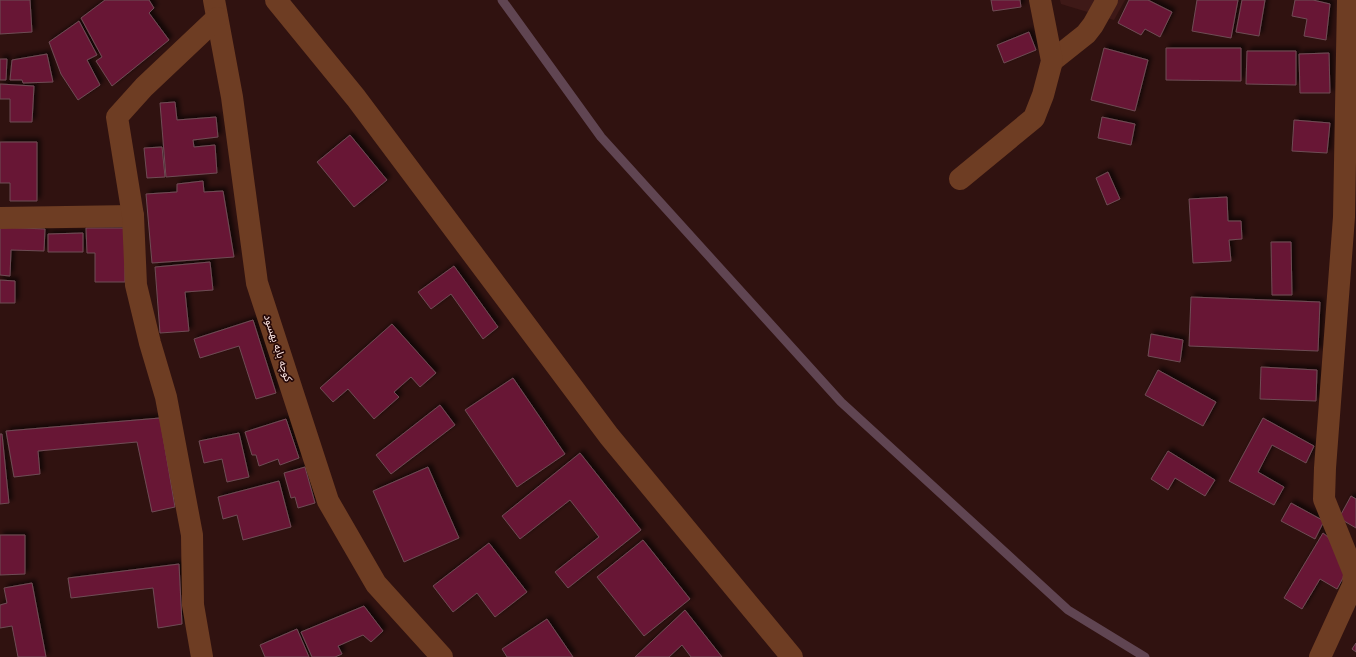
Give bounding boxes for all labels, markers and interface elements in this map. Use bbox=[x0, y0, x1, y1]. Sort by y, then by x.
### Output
street label: کوچه بابه بهسود bbox=[256, 311, 300, 385]

